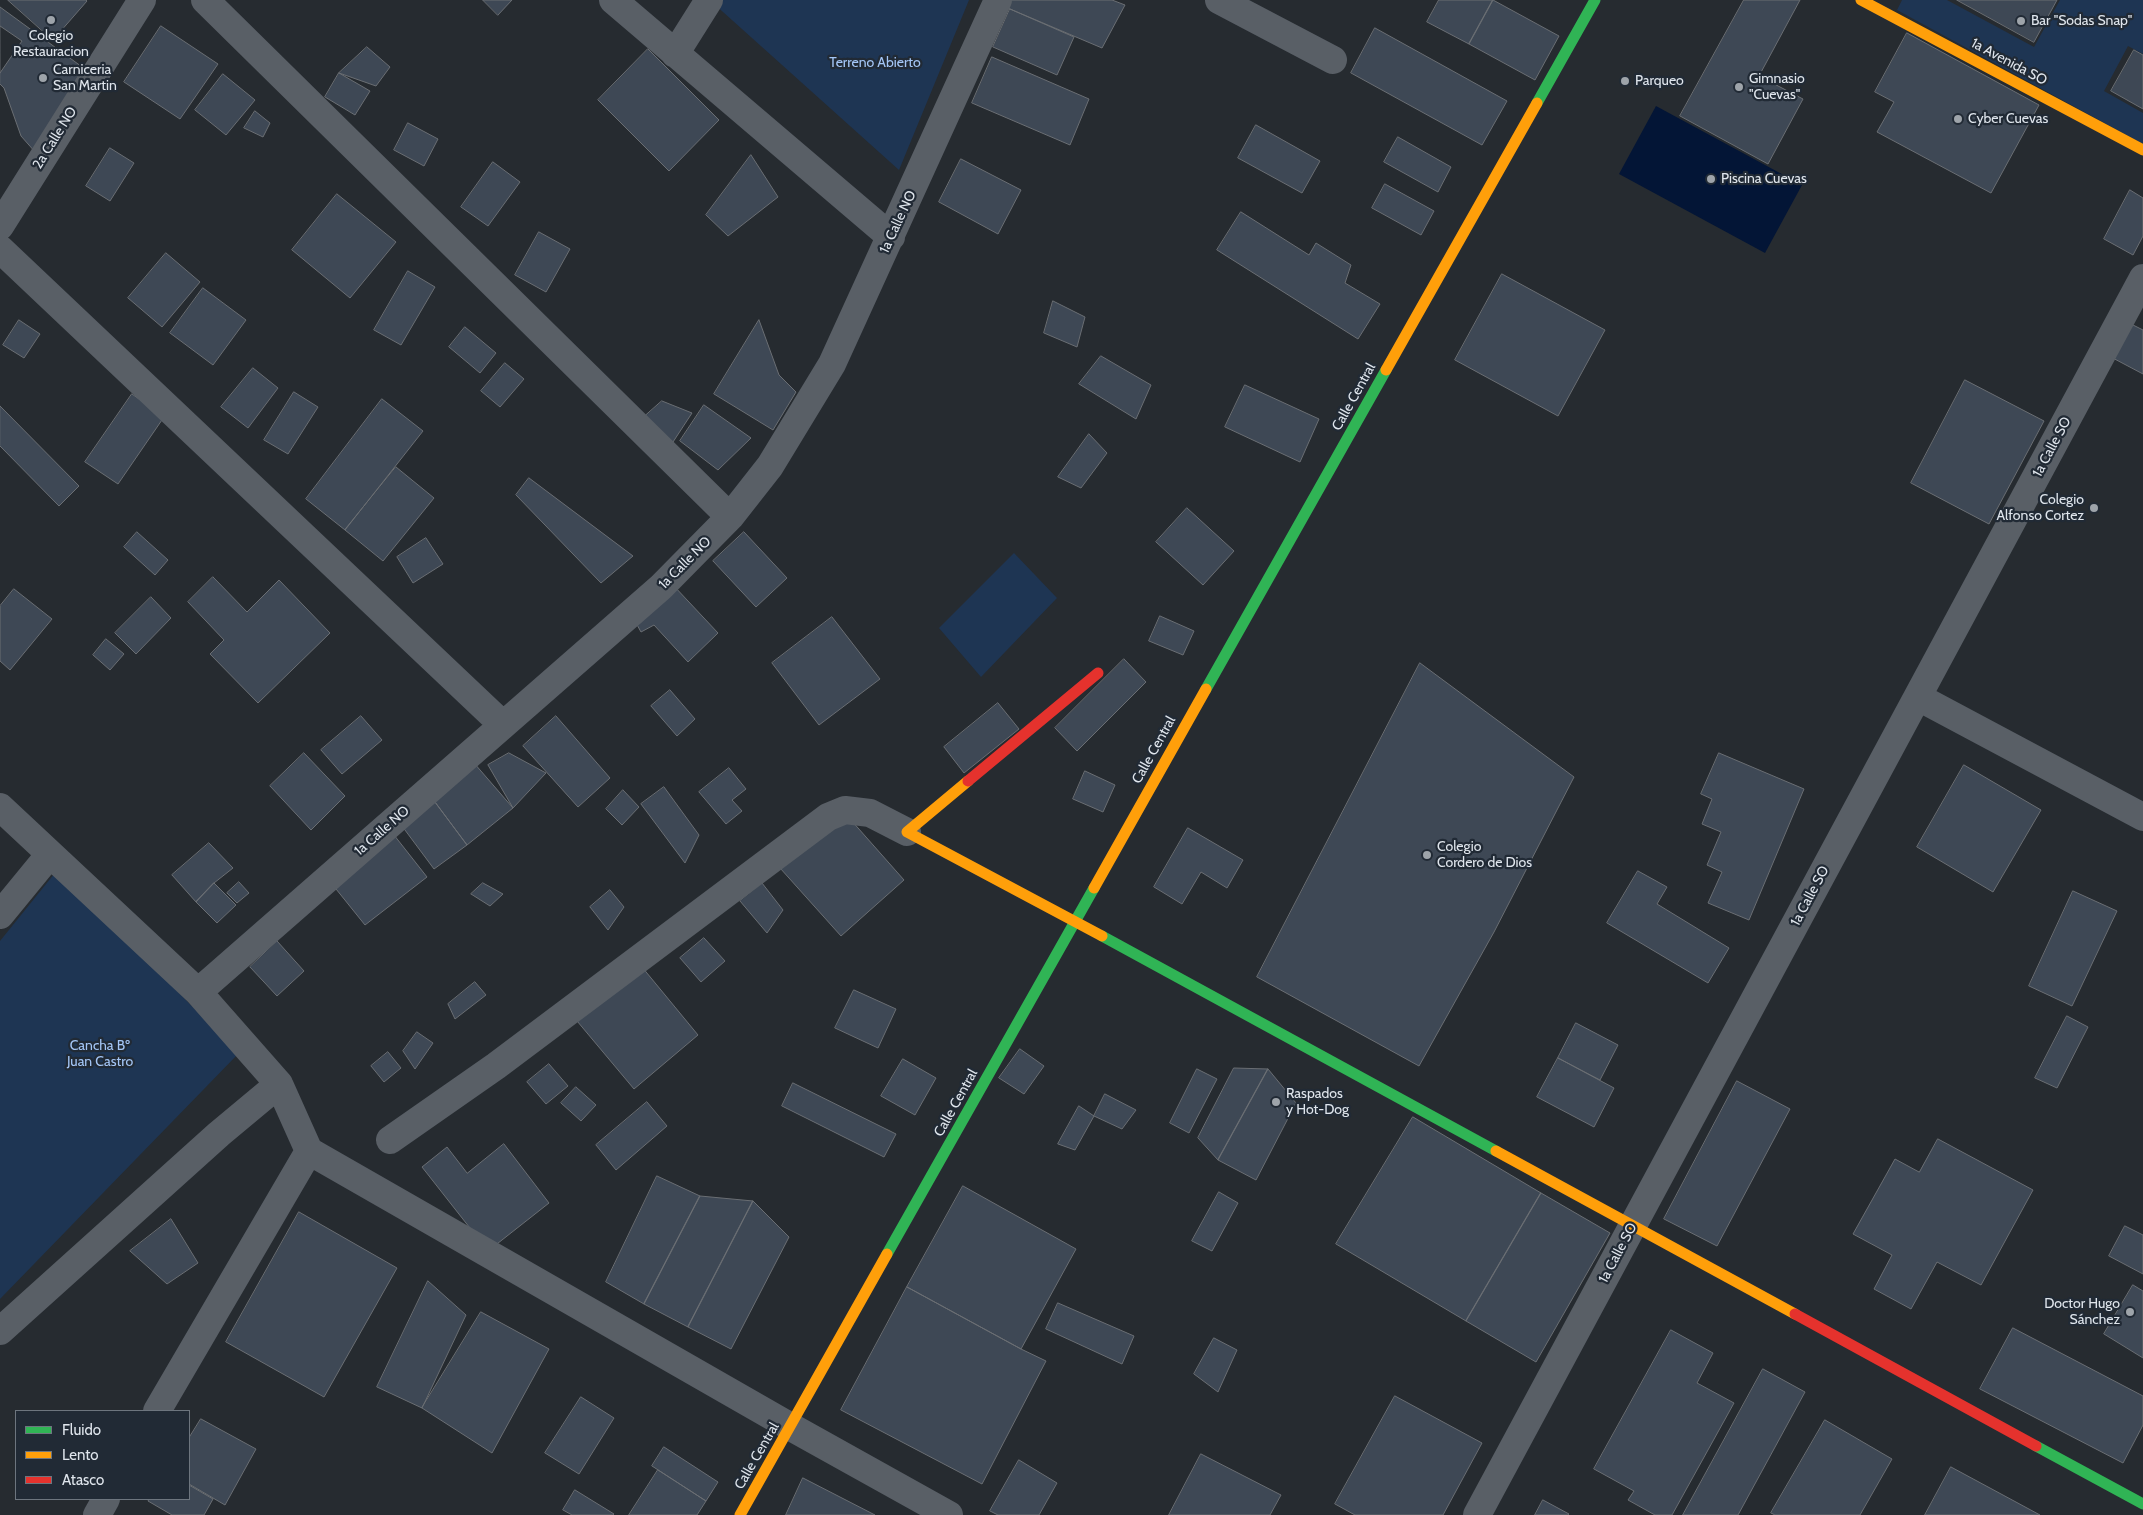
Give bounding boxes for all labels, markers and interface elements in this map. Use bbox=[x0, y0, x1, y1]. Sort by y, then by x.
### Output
place label: Bar "Sodas Snap" bbox=[2031, 13, 2132, 29]
marker: Colegio Restauracion bbox=[45, 14, 57, 26]
marker: Bar "Sodas Snap" bbox=[2015, 15, 2027, 27]
place label: Colegio Restauracion bbox=[13, 28, 89, 60]
street label: 1a Avenida SO bbox=[1968, 35, 2050, 89]
park label: Terreno Abierto bbox=[829, 55, 921, 71]
place label: Carniceria San Martin bbox=[53, 62, 117, 94]
place label: Gimnasio "Cuevas" bbox=[1749, 71, 1805, 104]
marker: Carniceria San Martin bbox=[37, 72, 49, 84]
place label: Parqueo bbox=[1635, 73, 1684, 89]
marker: Parqueo bbox=[1619, 75, 1631, 87]
marker: Gimnasio "Cuevas" bbox=[1733, 81, 1745, 93]
street label: 2a Calle NO bbox=[29, 104, 81, 172]
place label: Cyber Cuevas bbox=[1968, 111, 2048, 127]
marker: Cyber Cuevas bbox=[1952, 113, 1964, 125]
place label: Piscina Cuevas bbox=[1721, 171, 1807, 187]
marker: Piscina Cuevas bbox=[1705, 173, 1717, 185]
street label: 1a Calle NO bbox=[876, 188, 920, 256]
street label: Calle Central bbox=[1329, 360, 1379, 434]
street label: 1a Calle SO bbox=[2029, 414, 2075, 480]
place label: Colegio Alfonso Cortez bbox=[1997, 492, 2084, 524]
marker: Colegio Alfonso Cortez bbox=[2088, 502, 2100, 514]
street label: 1a Calle NO bbox=[655, 533, 715, 593]
street label: Calle Central bbox=[1129, 713, 1179, 787]
street label: 1a Calle NO bbox=[351, 803, 413, 859]
place label: Colegio Cordero de Dios bbox=[1437, 839, 1532, 872]
marker: Colegio Cordero de Dios bbox=[1421, 849, 1433, 861]
street label: 1a Calle SO bbox=[1787, 863, 1833, 929]
park label: Cancha Bº Juan Castro bbox=[67, 1038, 133, 1070]
street label: Calle Central bbox=[931, 1066, 981, 1140]
place label: Raspados y Hot-Dog bbox=[1286, 1086, 1349, 1118]
marker: Raspados y Hot-Dog bbox=[1270, 1096, 1282, 1108]
street label: 1a Calle SO bbox=[1595, 1220, 1641, 1286]
place label: Doctor Hugo Sánchez bbox=[2044, 1296, 2120, 1328]
marker: Doctor Hugo Sánchez bbox=[2124, 1306, 2136, 1318]
legend bbox=[15, 1410, 190, 1500]
street label: Calle Central bbox=[731, 1420, 783, 1492]
text: Fluido bbox=[62, 1421, 101, 1439]
text: Lento bbox=[62, 1446, 99, 1464]
text: Atasco bbox=[62, 1471, 104, 1489]

